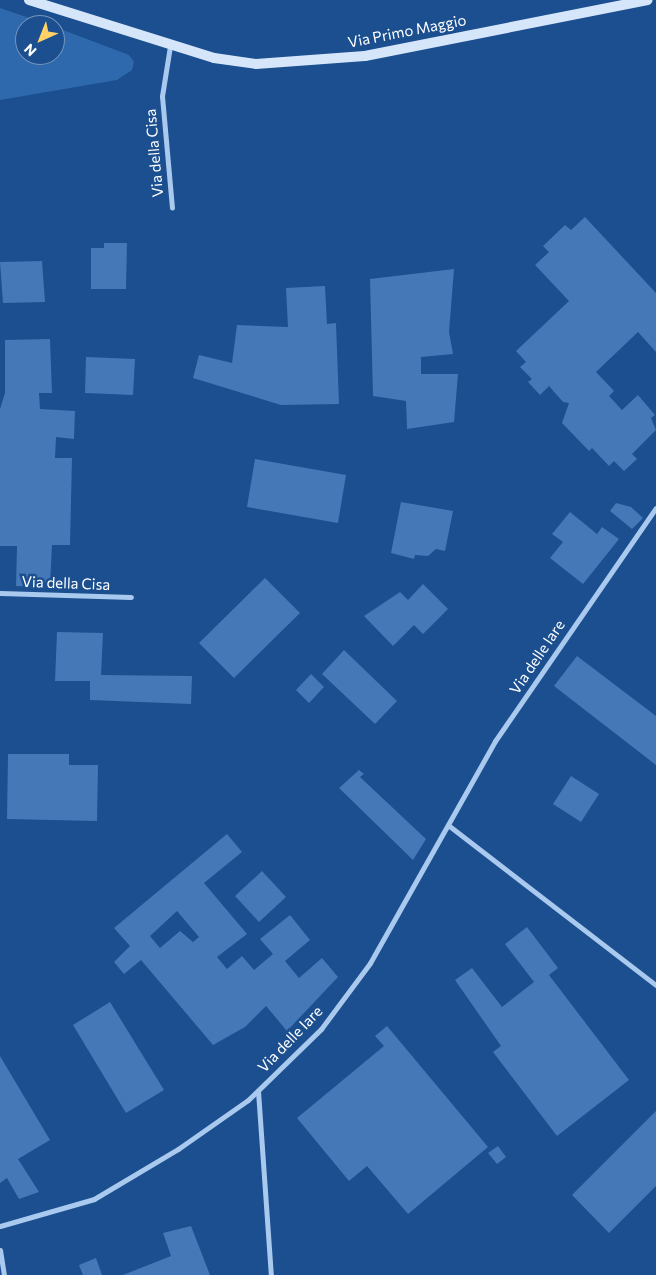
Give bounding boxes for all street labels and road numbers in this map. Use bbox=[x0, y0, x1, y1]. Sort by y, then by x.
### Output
street label: Via Primo Maggio bbox=[346, 11, 468, 51]
street label: Via della Cisa bbox=[141, 108, 167, 198]
street label: Via della Cisa bbox=[21, 572, 111, 594]
street label: Via delle Iare bbox=[506, 617, 568, 697]
street label: Via delle Iare bbox=[254, 1002, 326, 1076]

